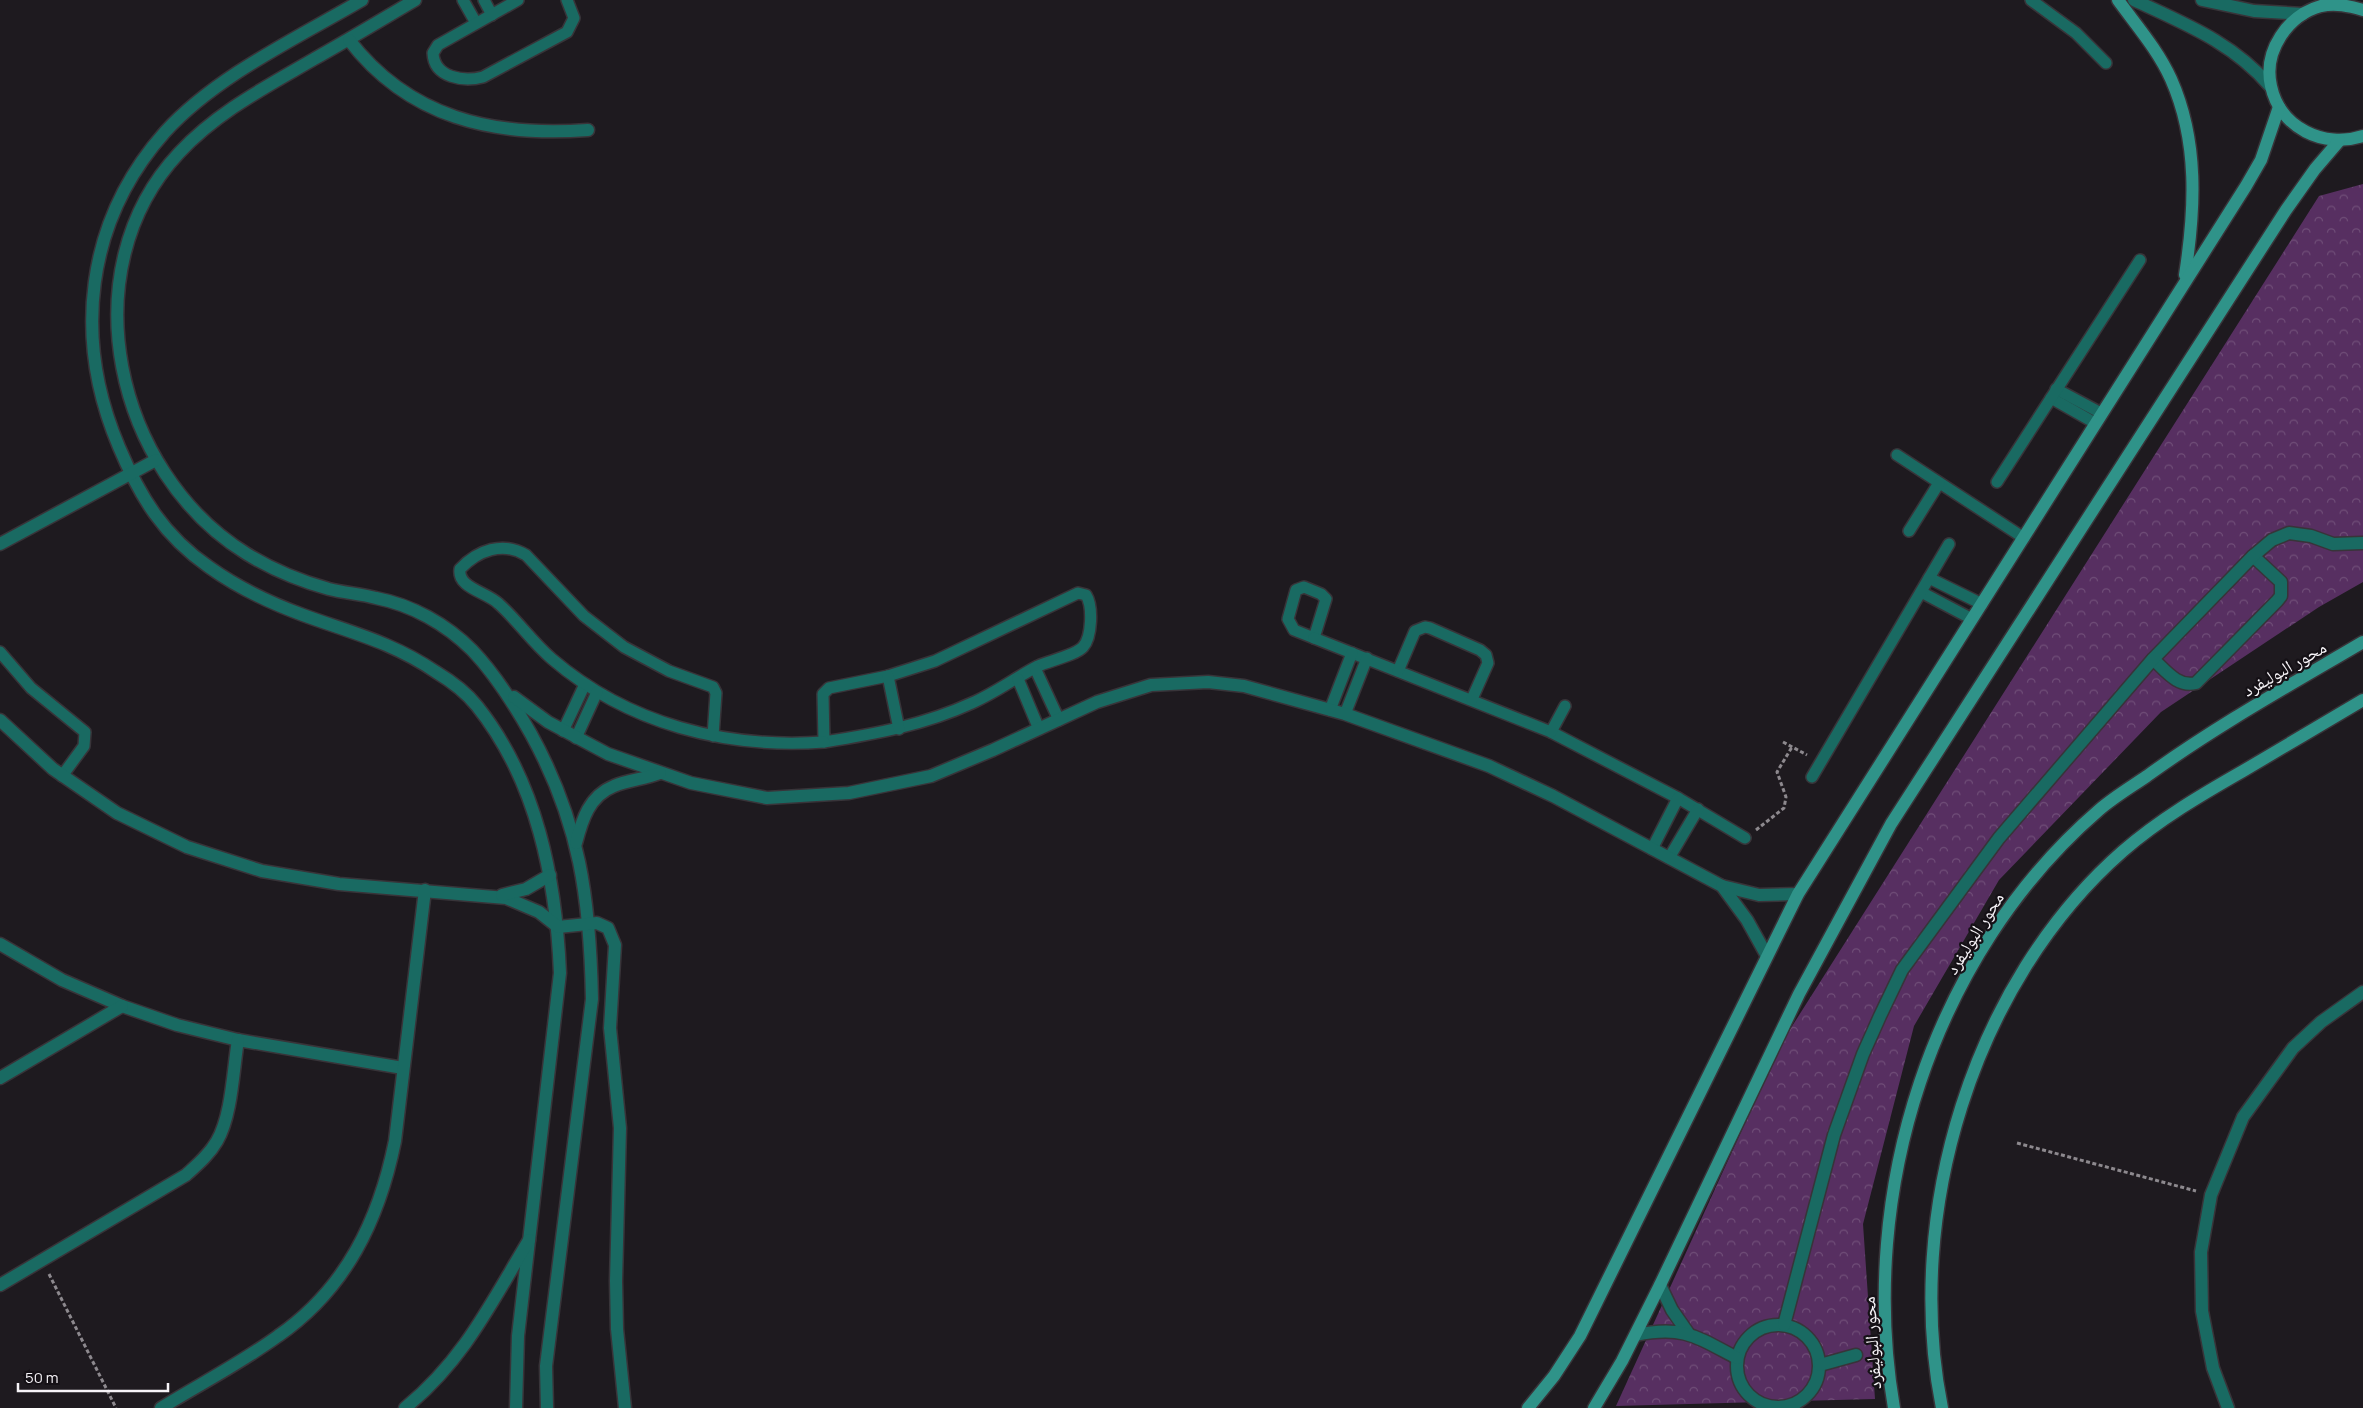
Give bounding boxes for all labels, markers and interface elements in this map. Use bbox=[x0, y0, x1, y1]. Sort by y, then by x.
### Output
street label: محور البوليفرد bbox=[2238, 634, 2330, 702]
street label: محور البوليفرد bbox=[1939, 887, 2009, 979]
street label: محور البوليفرد bbox=[1856, 1296, 1886, 1390]
scale bar bbox=[18, 1360, 168, 1392]
text: 50 m bbox=[25, 1367, 59, 1388]

